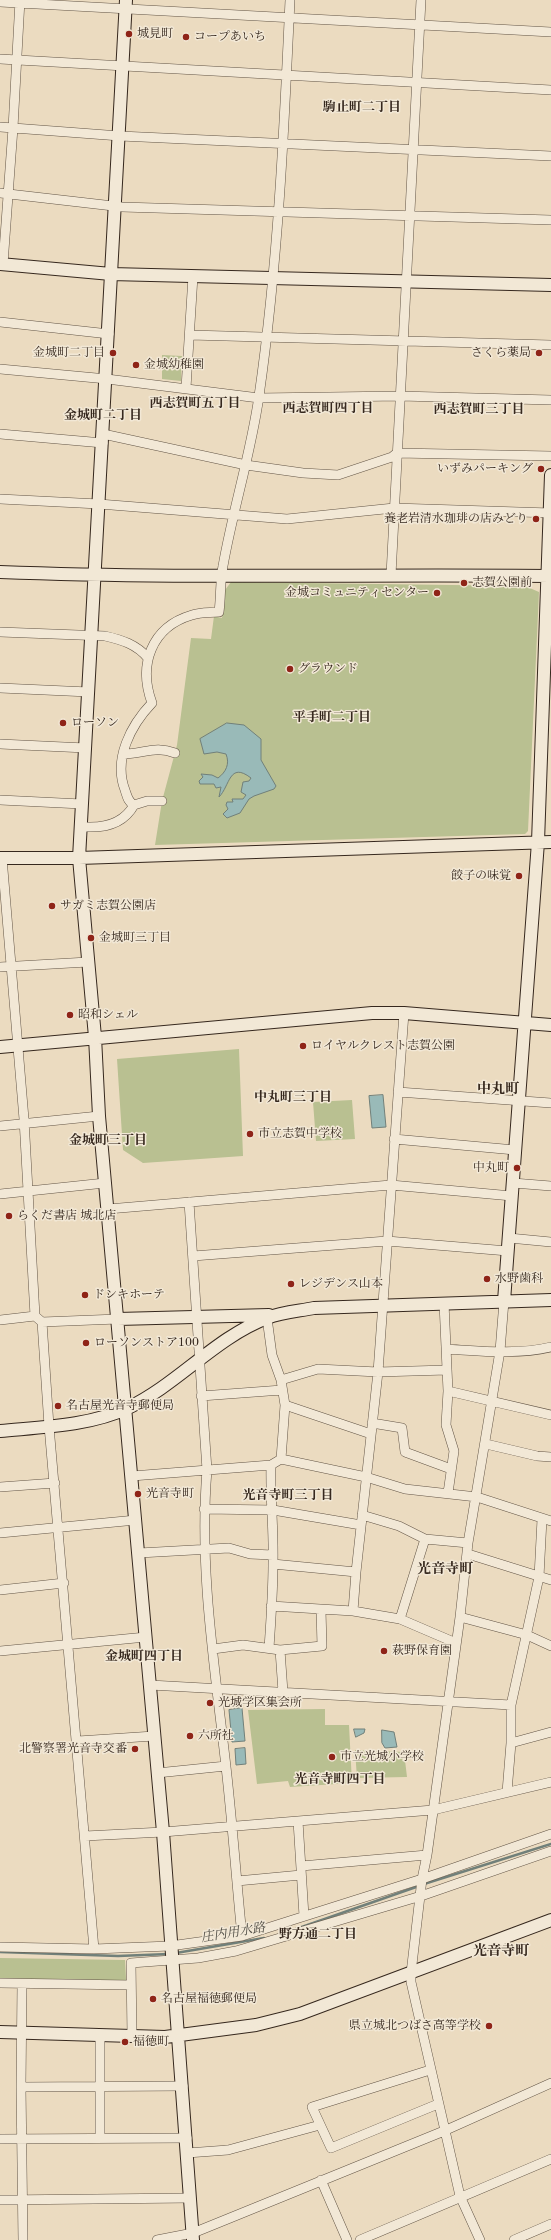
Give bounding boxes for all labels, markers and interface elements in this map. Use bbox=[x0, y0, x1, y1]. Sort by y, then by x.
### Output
place label: 城見町 bbox=[137, 27, 173, 41]
marker: 城見町 bbox=[124, 29, 134, 39]
place label: コープあいち bbox=[194, 30, 266, 44]
marker: コープあいち bbox=[181, 32, 191, 42]
district label: 駒止町二丁目 bbox=[323, 100, 401, 116]
place label: 金城町二丁目 bbox=[33, 346, 105, 360]
place label: さくら薬局 bbox=[471, 346, 531, 360]
marker: 金城町二丁目 bbox=[108, 348, 118, 358]
marker: さくら薬局 bbox=[534, 348, 544, 358]
place label: 金城幼稚園 bbox=[144, 358, 204, 372]
marker: 金城幼稚園 bbox=[131, 360, 141, 370]
district label: 西志賀町五丁目 bbox=[150, 396, 240, 412]
district label: 西志賀町四丁目 bbox=[283, 401, 373, 417]
district label: 西志賀町三丁目 bbox=[434, 402, 524, 418]
district label: 金城町二丁目 bbox=[64, 408, 142, 424]
place label: いずみパーキング bbox=[437, 462, 533, 476]
marker: いずみパーキング bbox=[536, 464, 546, 474]
place label: 養老岩清水珈琲の店みどり bbox=[384, 512, 528, 526]
marker: 養老岩清水珈琲の店みどり bbox=[531, 514, 541, 524]
place label: 志賀公園前 bbox=[472, 576, 532, 590]
marker: 志賀公園前 bbox=[459, 578, 469, 588]
place label: 金城コミュニティセンター bbox=[285, 586, 429, 600]
marker: 金城コミュニティセンター bbox=[432, 588, 442, 598]
place label: グラウンド bbox=[298, 662, 358, 676]
marker: グラウンド bbox=[285, 664, 295, 674]
district label: 平手町二丁目 bbox=[293, 710, 371, 726]
place label: ローソン bbox=[71, 716, 119, 730]
marker: ローソン bbox=[58, 718, 68, 728]
place label: 餃子の味覚 bbox=[451, 869, 511, 883]
marker: 餃子の味覚 bbox=[514, 871, 524, 881]
place label: サガミ志賀公園店 bbox=[60, 899, 156, 913]
marker: サガミ志賀公園店 bbox=[47, 901, 57, 911]
place label: 金城町三丁目 bbox=[99, 931, 171, 945]
marker: 金城町三丁目 bbox=[86, 933, 96, 943]
place label: 昭和シェル bbox=[78, 1008, 138, 1022]
marker: 昭和シェル bbox=[65, 1010, 75, 1020]
place label: ロイヤルクレスト志賀公園 bbox=[311, 1039, 455, 1053]
marker: ロイヤルクレスト志賀公園 bbox=[298, 1041, 308, 1051]
district label: 中丸町 bbox=[477, 1081, 519, 1097]
district label: 中丸町三丁目 bbox=[254, 1090, 332, 1106]
place label: 市立志賀中学校 bbox=[258, 1127, 342, 1141]
marker: 市立志賀中学校 bbox=[245, 1129, 255, 1139]
district label: 金城町三丁目 bbox=[69, 1133, 147, 1149]
place label: 中丸町 bbox=[473, 1161, 509, 1175]
marker: 中丸町 bbox=[512, 1163, 522, 1173]
place label: らくだ書店 城北店 bbox=[17, 1209, 116, 1223]
marker: らくだ書店 城北店 bbox=[4, 1211, 14, 1221]
place label: 水野歯科 bbox=[495, 1272, 543, 1286]
marker: 水野歯科 bbox=[482, 1274, 492, 1284]
place label: レジデンス山本 bbox=[299, 1277, 383, 1291]
marker: レジデンス山本 bbox=[286, 1279, 296, 1289]
place label: ドンキホーテ bbox=[93, 1288, 165, 1302]
marker: ドンキホーテ bbox=[80, 1290, 90, 1300]
place label: ローソンストア100 bbox=[94, 1336, 199, 1350]
marker: ローソンストア100 bbox=[81, 1338, 91, 1348]
place label: 名古屋光音寺郵便局 bbox=[66, 1399, 174, 1413]
marker: 名古屋光音寺郵便局 bbox=[53, 1401, 63, 1411]
place label: 光音寺町 bbox=[146, 1487, 194, 1501]
district label: 光音寺町三丁目 bbox=[243, 1488, 333, 1504]
marker: 光音寺町 bbox=[133, 1489, 143, 1499]
district label: 光音寺町 bbox=[417, 1561, 473, 1577]
place label: 萩野保育園 bbox=[392, 1644, 452, 1658]
marker: 萩野保育園 bbox=[379, 1646, 389, 1656]
district label: 金城町四丁目 bbox=[105, 1649, 183, 1665]
place label: 光城学区集会所 bbox=[218, 1696, 302, 1710]
marker: 光城学区集会所 bbox=[205, 1698, 215, 1708]
place label: 六所社 bbox=[198, 1729, 234, 1743]
marker: 六所社 bbox=[185, 1731, 195, 1741]
place label: 北警察署光音寺交番 bbox=[19, 1742, 127, 1756]
marker: 北警察署光音寺交番 bbox=[130, 1744, 140, 1754]
place label: 市立光城小学校 bbox=[340, 1750, 424, 1764]
marker: 市立光城小学校 bbox=[327, 1752, 337, 1762]
district label: 光音寺町四丁目 bbox=[295, 1772, 385, 1788]
water label: 庄内用水路 bbox=[200, 1920, 266, 1946]
district label: 野方通二丁目 bbox=[279, 1927, 357, 1943]
district label: 光音寺町 bbox=[473, 1943, 529, 1959]
place label: 名古屋福徳郵便局 bbox=[161, 1992, 257, 2006]
marker: 名古屋福徳郵便局 bbox=[148, 1994, 158, 2004]
place label: 県立城北つばさ高等学校 bbox=[349, 2019, 481, 2033]
marker: 県立城北つばさ高等学校 bbox=[484, 2021, 494, 2031]
place label: 福徳町 bbox=[133, 2035, 169, 2049]
marker: 福徳町 bbox=[120, 2037, 130, 2047]

